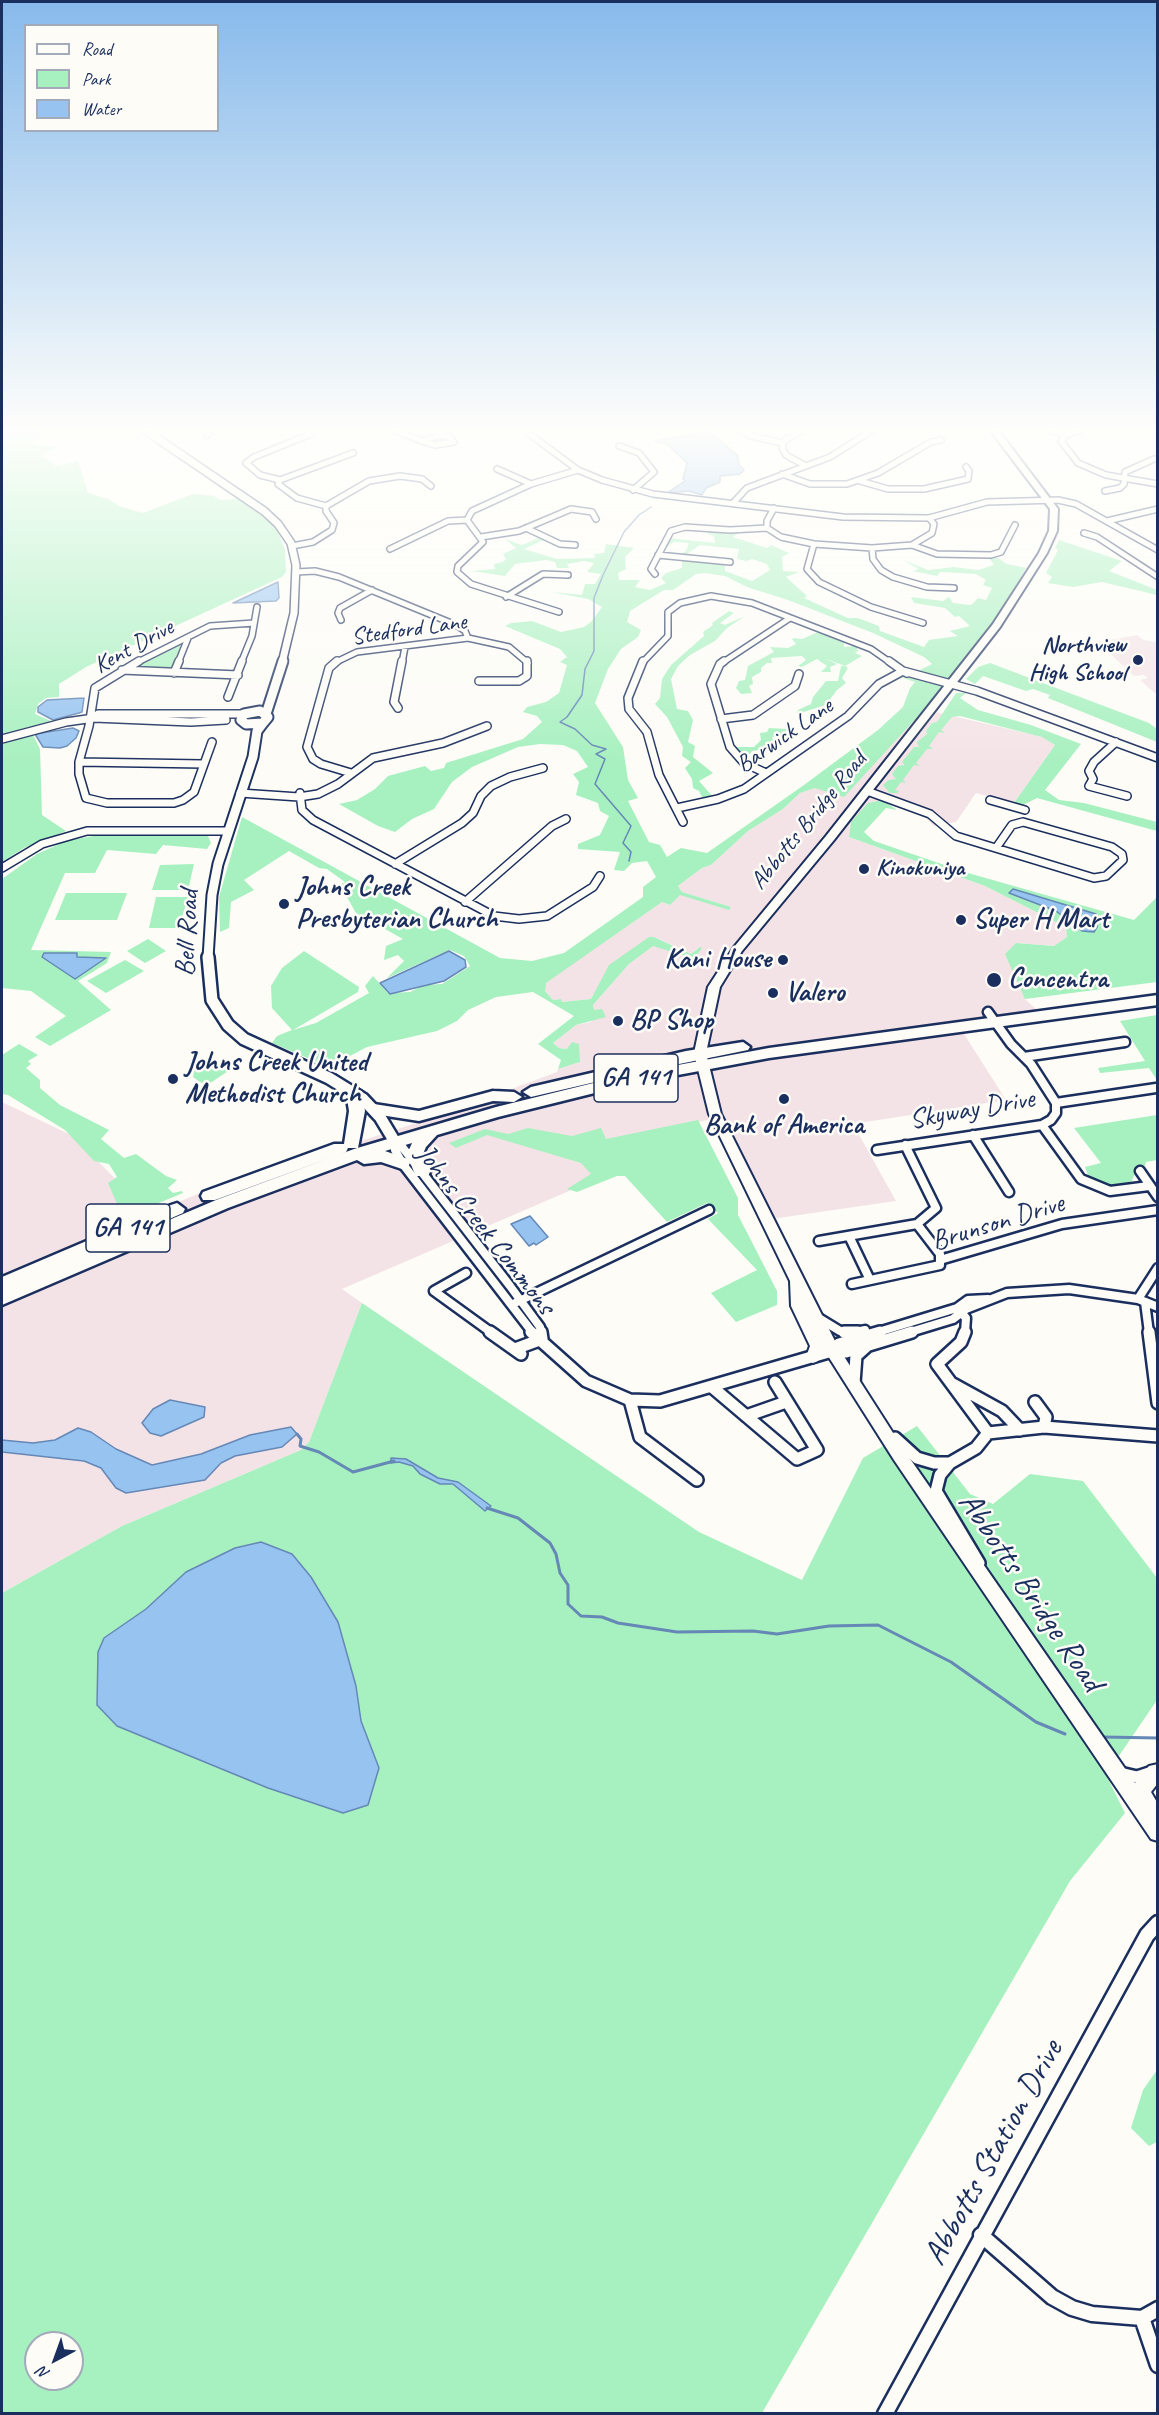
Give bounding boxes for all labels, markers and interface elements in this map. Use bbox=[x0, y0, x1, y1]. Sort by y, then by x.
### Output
legend bbox=[24, 24, 219, 132]
text: Road bbox=[82, 38, 112, 60]
text: Park bbox=[82, 68, 111, 90]
text: Water bbox=[82, 98, 121, 120]
street label: Stedford Lane bbox=[350, 608, 468, 652]
street label: Kent Drive bbox=[89, 613, 179, 681]
place label: Northview High School bbox=[1029, 632, 1126, 688]
marker: Northview High School bbox=[1131, 653, 1145, 667]
street label: Barwick Lane bbox=[731, 692, 839, 780]
street label: Abbotts Bridge Road bbox=[745, 746, 873, 896]
place label: Kinokuniya bbox=[876, 855, 964, 883]
marker: Kinokuniya bbox=[857, 862, 871, 876]
place label: Johns Creek Presbyterian Church bbox=[296, 871, 498, 937]
street label: Bell Road bbox=[169, 889, 207, 977]
marker: Johns Creek Presbyterian Church bbox=[277, 897, 291, 911]
place label: Super H Mart bbox=[973, 903, 1109, 937]
marker: Super H Mart bbox=[954, 913, 968, 927]
place label: Kani House bbox=[665, 943, 771, 977]
marker: Kani House bbox=[776, 953, 790, 967]
place label: Concentra bbox=[1008, 963, 1108, 997]
marker: Concentra bbox=[985, 971, 1003, 989]
place label: Valero bbox=[785, 976, 844, 1010]
marker: Valero bbox=[766, 986, 780, 1000]
place label: BP Shop bbox=[630, 1004, 713, 1038]
marker: BP Shop bbox=[611, 1014, 625, 1028]
place label: Johns Creek United Methodist Church bbox=[185, 1046, 367, 1112]
road number: GA 141 bbox=[594, 1054, 678, 1102]
marker: Johns Creek United Methodist Church bbox=[166, 1072, 180, 1086]
street label: Skyway Drive bbox=[907, 1082, 1037, 1138]
marker: Bank of America bbox=[777, 1092, 791, 1106]
place label: Bank of America bbox=[704, 1109, 864, 1143]
street label: Johns Creek Commons bbox=[408, 1138, 562, 1322]
street label: Brunson Drive bbox=[928, 1187, 1068, 1259]
road number: GA 141 bbox=[86, 1204, 170, 1252]
street label: Abbotts Bridge Road bbox=[949, 1485, 1111, 1699]
street label: Abbotts Station Drive bbox=[916, 2034, 1072, 2272]
north arrow bbox=[24, 2331, 84, 2391]
text: N bbox=[33, 2362, 54, 2384]

